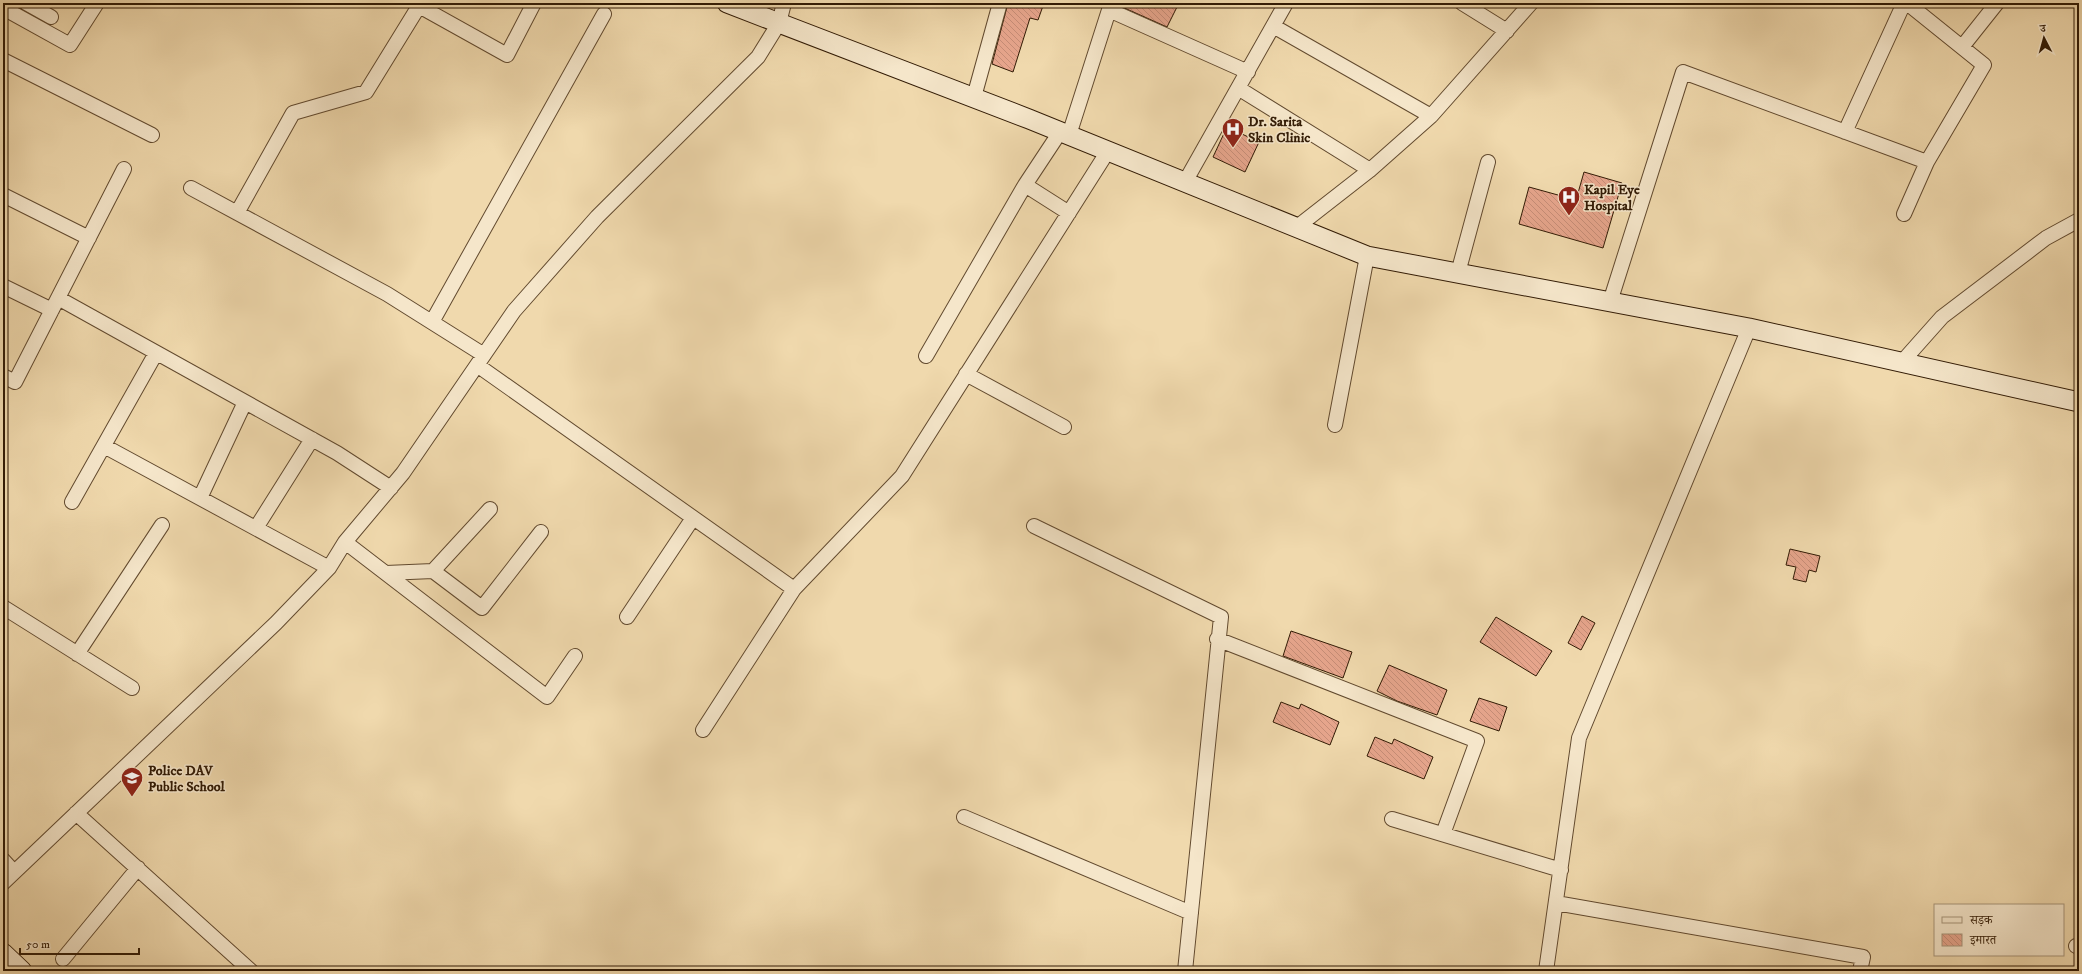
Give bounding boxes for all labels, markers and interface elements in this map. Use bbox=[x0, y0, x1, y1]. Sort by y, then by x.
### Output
north arrow bbox=[2024, 18, 2064, 58]
text: उ bbox=[2039, 22, 2048, 36]
place label: Dr. Sarita Skin Clinic bbox=[1248, 113, 1310, 147]
hospital icon: Dr. Sarita Skin Clinic bbox=[1220, 116, 1246, 149]
place label: Kapil Eye Hospital bbox=[1584, 181, 1640, 215]
hospital icon: Kapil Eye Hospital bbox=[1556, 184, 1582, 217]
place label: Police DAV Public School bbox=[148, 762, 225, 796]
school or university icon: Police DAV Public School bbox=[119, 765, 145, 798]
legend bbox=[1934, 904, 2064, 956]
text: सड़क bbox=[1969, 913, 1994, 928]
scale bar bbox=[20, 930, 139, 956]
text: इमारत bbox=[1969, 933, 1997, 948]
text: 50 m bbox=[26, 937, 50, 952]

